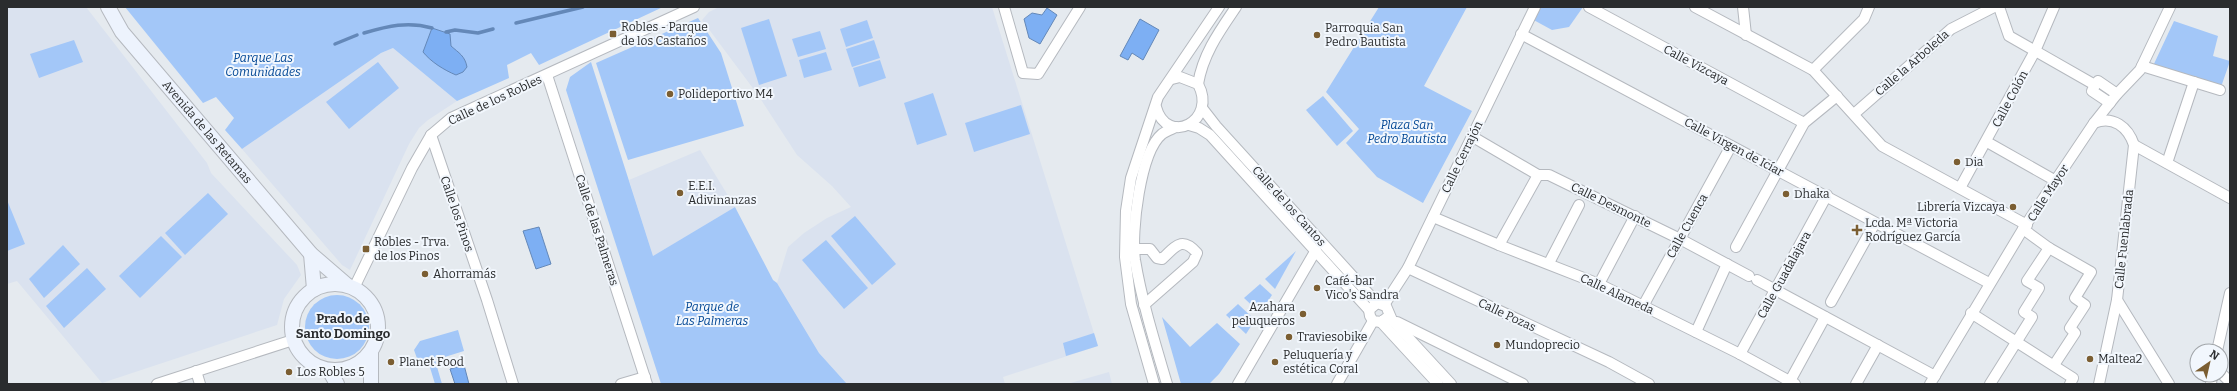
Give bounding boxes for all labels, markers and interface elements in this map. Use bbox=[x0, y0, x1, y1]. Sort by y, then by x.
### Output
place label: Robles - Parque de los Castaños bbox=[621, 20, 708, 48]
place label: Parroquia San Pedro Bautista bbox=[1325, 21, 1406, 49]
street label: Calle la Arboleda bbox=[1872, 27, 1952, 99]
marker: Robles - Parque de los Castaños bbox=[608, 29, 618, 39]
marker: Parroquia San Pedro Bautista bbox=[1312, 30, 1322, 40]
street label: Calle Vizcaya bbox=[1661, 42, 1731, 88]
park label: Parque Las Comunidades bbox=[225, 51, 301, 79]
street label: Calle Colón bbox=[1989, 68, 2031, 130]
street label: Calle de los Robles bbox=[446, 72, 544, 128]
street label: Avenida de las Retamas bbox=[159, 78, 255, 187]
place label: Polideportivo M4 bbox=[678, 87, 773, 101]
marker: Polideportivo M4 bbox=[665, 89, 675, 99]
street label: Calle Virgen de Icíar bbox=[1682, 115, 1787, 180]
park label: Plaza San Pedro Bautista bbox=[1367, 118, 1447, 146]
street label: Calle Cerrajón bbox=[1439, 118, 1486, 195]
place label: Dia bbox=[1965, 155, 1984, 169]
marker: Dia bbox=[1952, 157, 1962, 167]
street label: Calle Mayor bbox=[2024, 161, 2072, 224]
street label: Calle de los Cantos bbox=[1249, 163, 1329, 249]
street label: Calle de las Palmeras bbox=[572, 173, 622, 288]
street label: Calle los Pinos bbox=[437, 174, 477, 254]
place label: E.E.I. Adivinanzas bbox=[688, 179, 757, 207]
street label: Calle Desmonte bbox=[1569, 180, 1653, 230]
place label: Dhaka bbox=[1794, 187, 1830, 201]
marker: E.E.I. Adivinanzas bbox=[675, 188, 685, 198]
street label: Calle Fuenlabrada bbox=[2112, 188, 2136, 289]
marker: Dhaka bbox=[1781, 189, 1791, 199]
street label: Calle Cuenca bbox=[1664, 191, 1711, 261]
place label: Librería Vizcaya bbox=[1917, 200, 2005, 214]
marker: Librería Vizcaya bbox=[2008, 202, 2018, 212]
place label: Lcda. Mª Victoria Rodríguez García bbox=[1865, 216, 1961, 244]
marker: Lcda. Mª Victoria Rodríguez García bbox=[1852, 225, 1862, 235]
street label: Calle Guadalajara bbox=[1754, 229, 1814, 321]
place label: Robles - Trva. de los Pinos bbox=[374, 235, 449, 263]
marker: Robles - Trva. de los Pinos bbox=[361, 244, 371, 254]
place label: Ahorramás bbox=[433, 267, 496, 281]
marker: Ahorramás bbox=[420, 269, 430, 279]
street label: Calle Alameda bbox=[1578, 271, 1656, 317]
place label: Café-bar Vico's Sandra bbox=[1325, 274, 1399, 302]
marker: Café-bar Vico's Sandra bbox=[1312, 283, 1322, 293]
street label: Calle Pozas bbox=[1476, 296, 1538, 335]
park label: Parque de Las Palmeras bbox=[676, 300, 749, 328]
place label: Azahara peluqueros bbox=[1232, 300, 1295, 328]
marker: Azahara peluqueros bbox=[1298, 309, 1308, 319]
district label: Prado de Santo Domingo bbox=[296, 311, 391, 341]
place label: Traviesobike bbox=[1297, 330, 1367, 344]
marker: Traviesobike bbox=[1284, 332, 1294, 342]
place label: Mundoprecio bbox=[1505, 338, 1580, 352]
marker: Mundoprecio bbox=[1492, 340, 1502, 350]
north arrow bbox=[2189, 343, 2229, 383]
text: N bbox=[2207, 347, 2222, 363]
place label: Peluquería y estética Coral bbox=[1283, 348, 1359, 376]
place label: Maltea2 bbox=[2098, 352, 2142, 366]
marker: Maltea2 bbox=[2085, 354, 2095, 364]
place label: Planet Food bbox=[399, 355, 464, 369]
marker: Planet Food bbox=[386, 357, 396, 367]
marker: Peluquería y estética Coral bbox=[1270, 357, 1280, 367]
place label: Los Robles 5 bbox=[297, 365, 365, 379]
marker: Los Robles 5 bbox=[284, 367, 294, 377]

